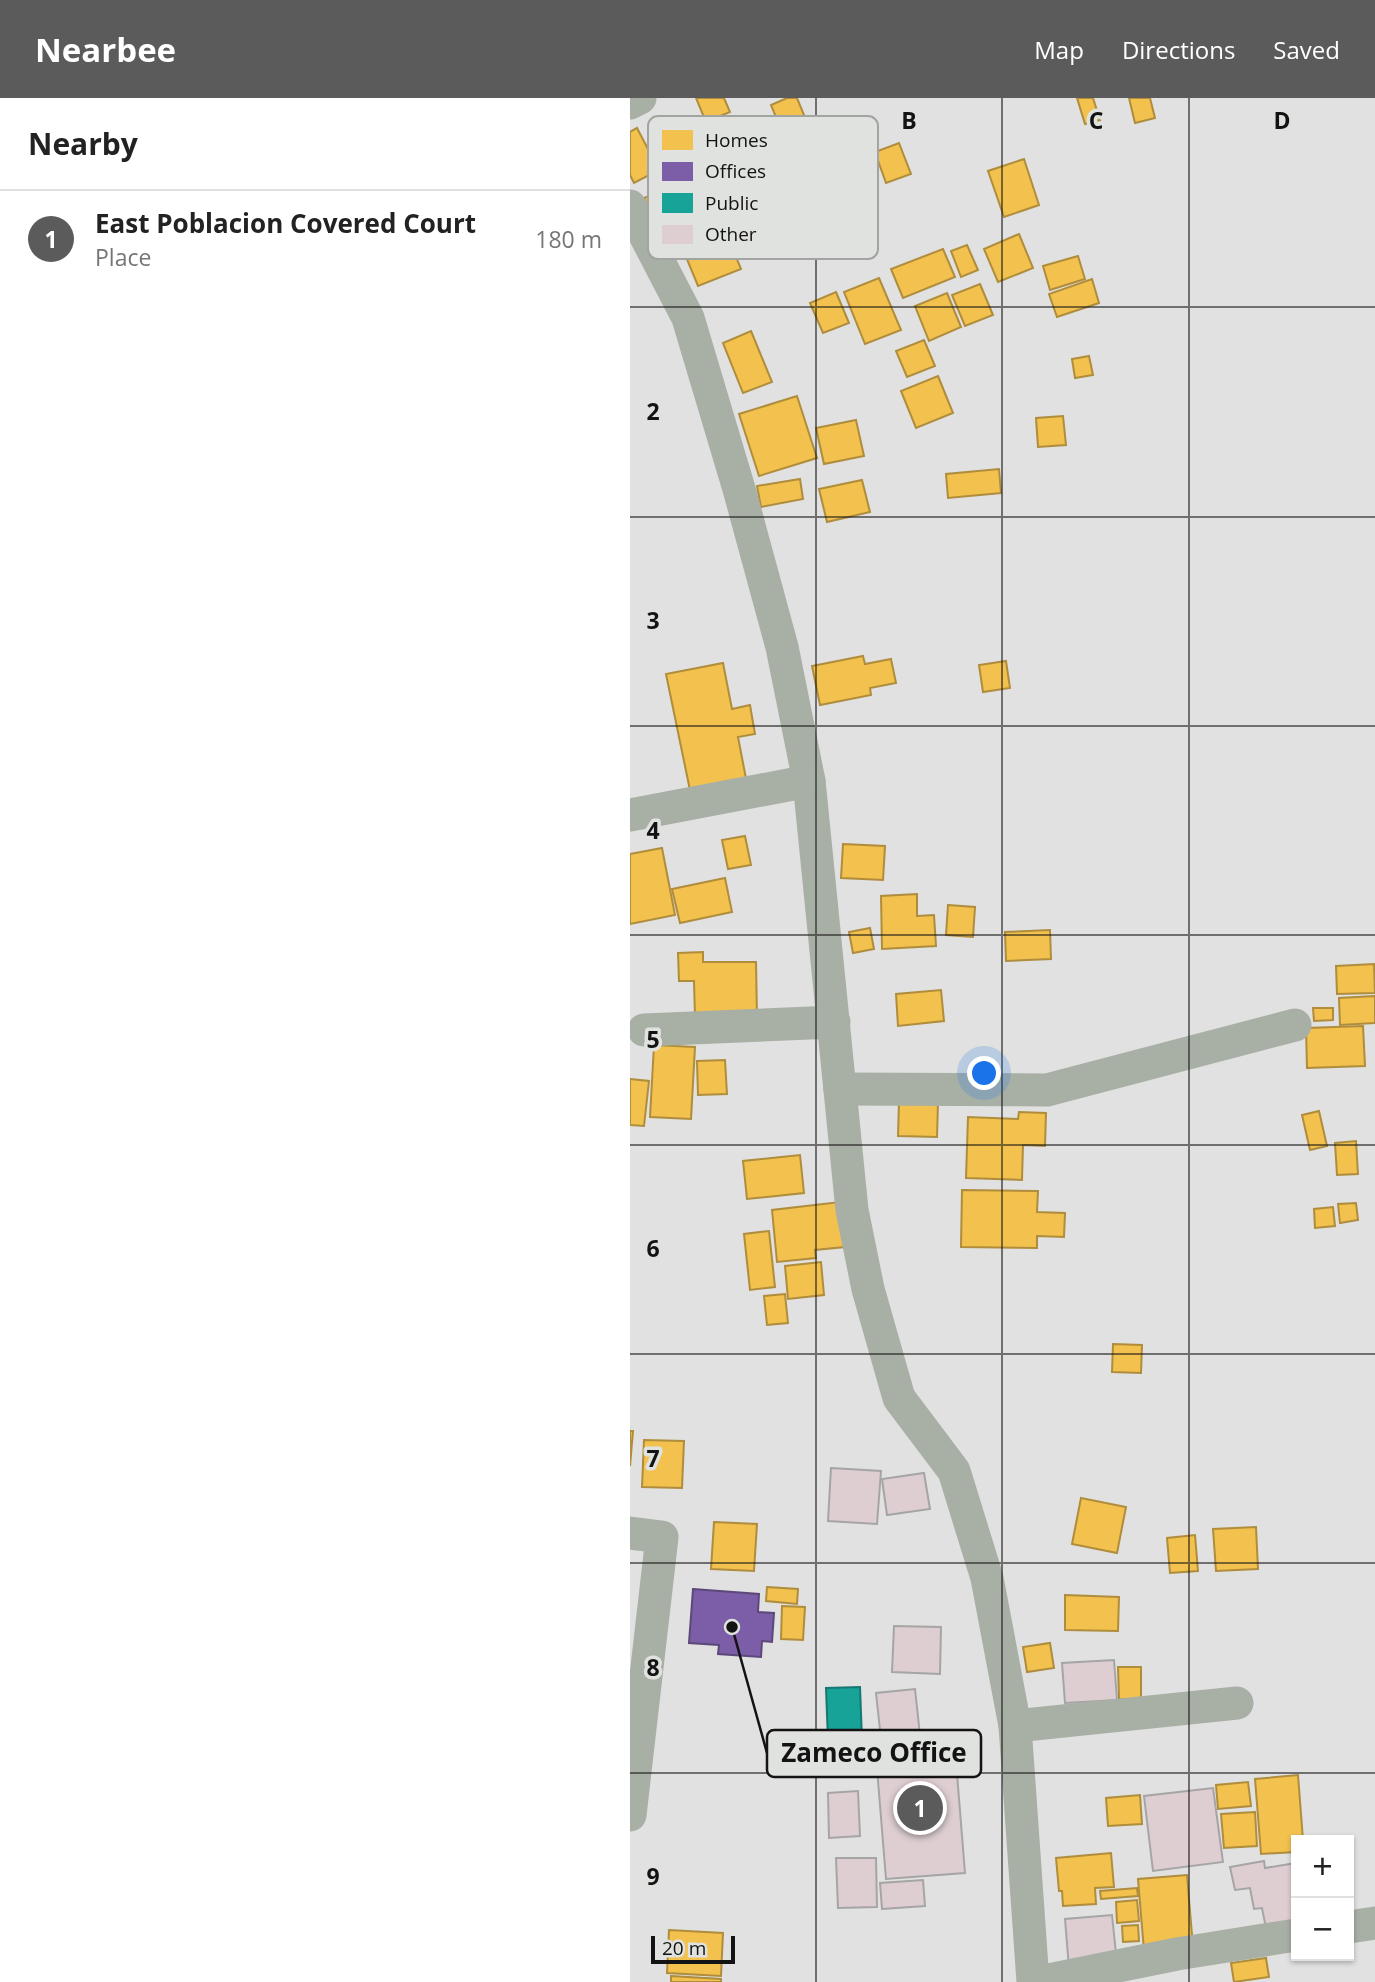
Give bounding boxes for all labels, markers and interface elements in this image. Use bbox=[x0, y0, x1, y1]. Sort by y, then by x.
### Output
text: Nearbee bbox=[35, 27, 176, 72]
text: Map bbox=[1034, 33, 1084, 66]
text: Directions bbox=[1122, 33, 1235, 66]
text: Saved bbox=[1273, 33, 1340, 66]
text: B bbox=[901, 104, 917, 136]
text: C bbox=[1089, 104, 1103, 136]
text: D bbox=[1273, 104, 1291, 136]
legend bbox=[648, 116, 878, 259]
text: Nearby bbox=[28, 123, 138, 164]
text: Homes bbox=[705, 127, 768, 153]
text: Offices bbox=[705, 158, 766, 184]
text: Public bbox=[705, 190, 758, 216]
text: East Poblacion Covered Court bbox=[95, 205, 476, 241]
text: Other bbox=[705, 221, 757, 247]
text: 1 bbox=[44, 223, 58, 255]
text: 180 m bbox=[535, 223, 602, 255]
text: Place bbox=[95, 241, 151, 273]
text: 2 bbox=[646, 395, 660, 427]
text: 3 bbox=[646, 604, 660, 636]
text: 4 bbox=[646, 814, 660, 846]
text: 5 bbox=[646, 1023, 660, 1055]
your location bbox=[967, 1056, 1001, 1090]
text: 6 bbox=[646, 1232, 660, 1264]
text: 7 bbox=[646, 1442, 660, 1474]
text: 8 bbox=[646, 1651, 660, 1683]
callout: Zameco Office bbox=[767, 1730, 981, 1777]
text: Zameco Office bbox=[781, 1734, 967, 1770]
pin: 1 bbox=[897, 1782, 943, 1834]
map controls bbox=[1291, 1835, 1354, 1961]
button: + bbox=[1291, 1835, 1354, 1898]
text: 9 bbox=[646, 1860, 660, 1892]
button: − bbox=[1291, 1898, 1354, 1961]
scale bar bbox=[651, 1933, 735, 1965]
text: 20 m bbox=[662, 1935, 706, 1961]

